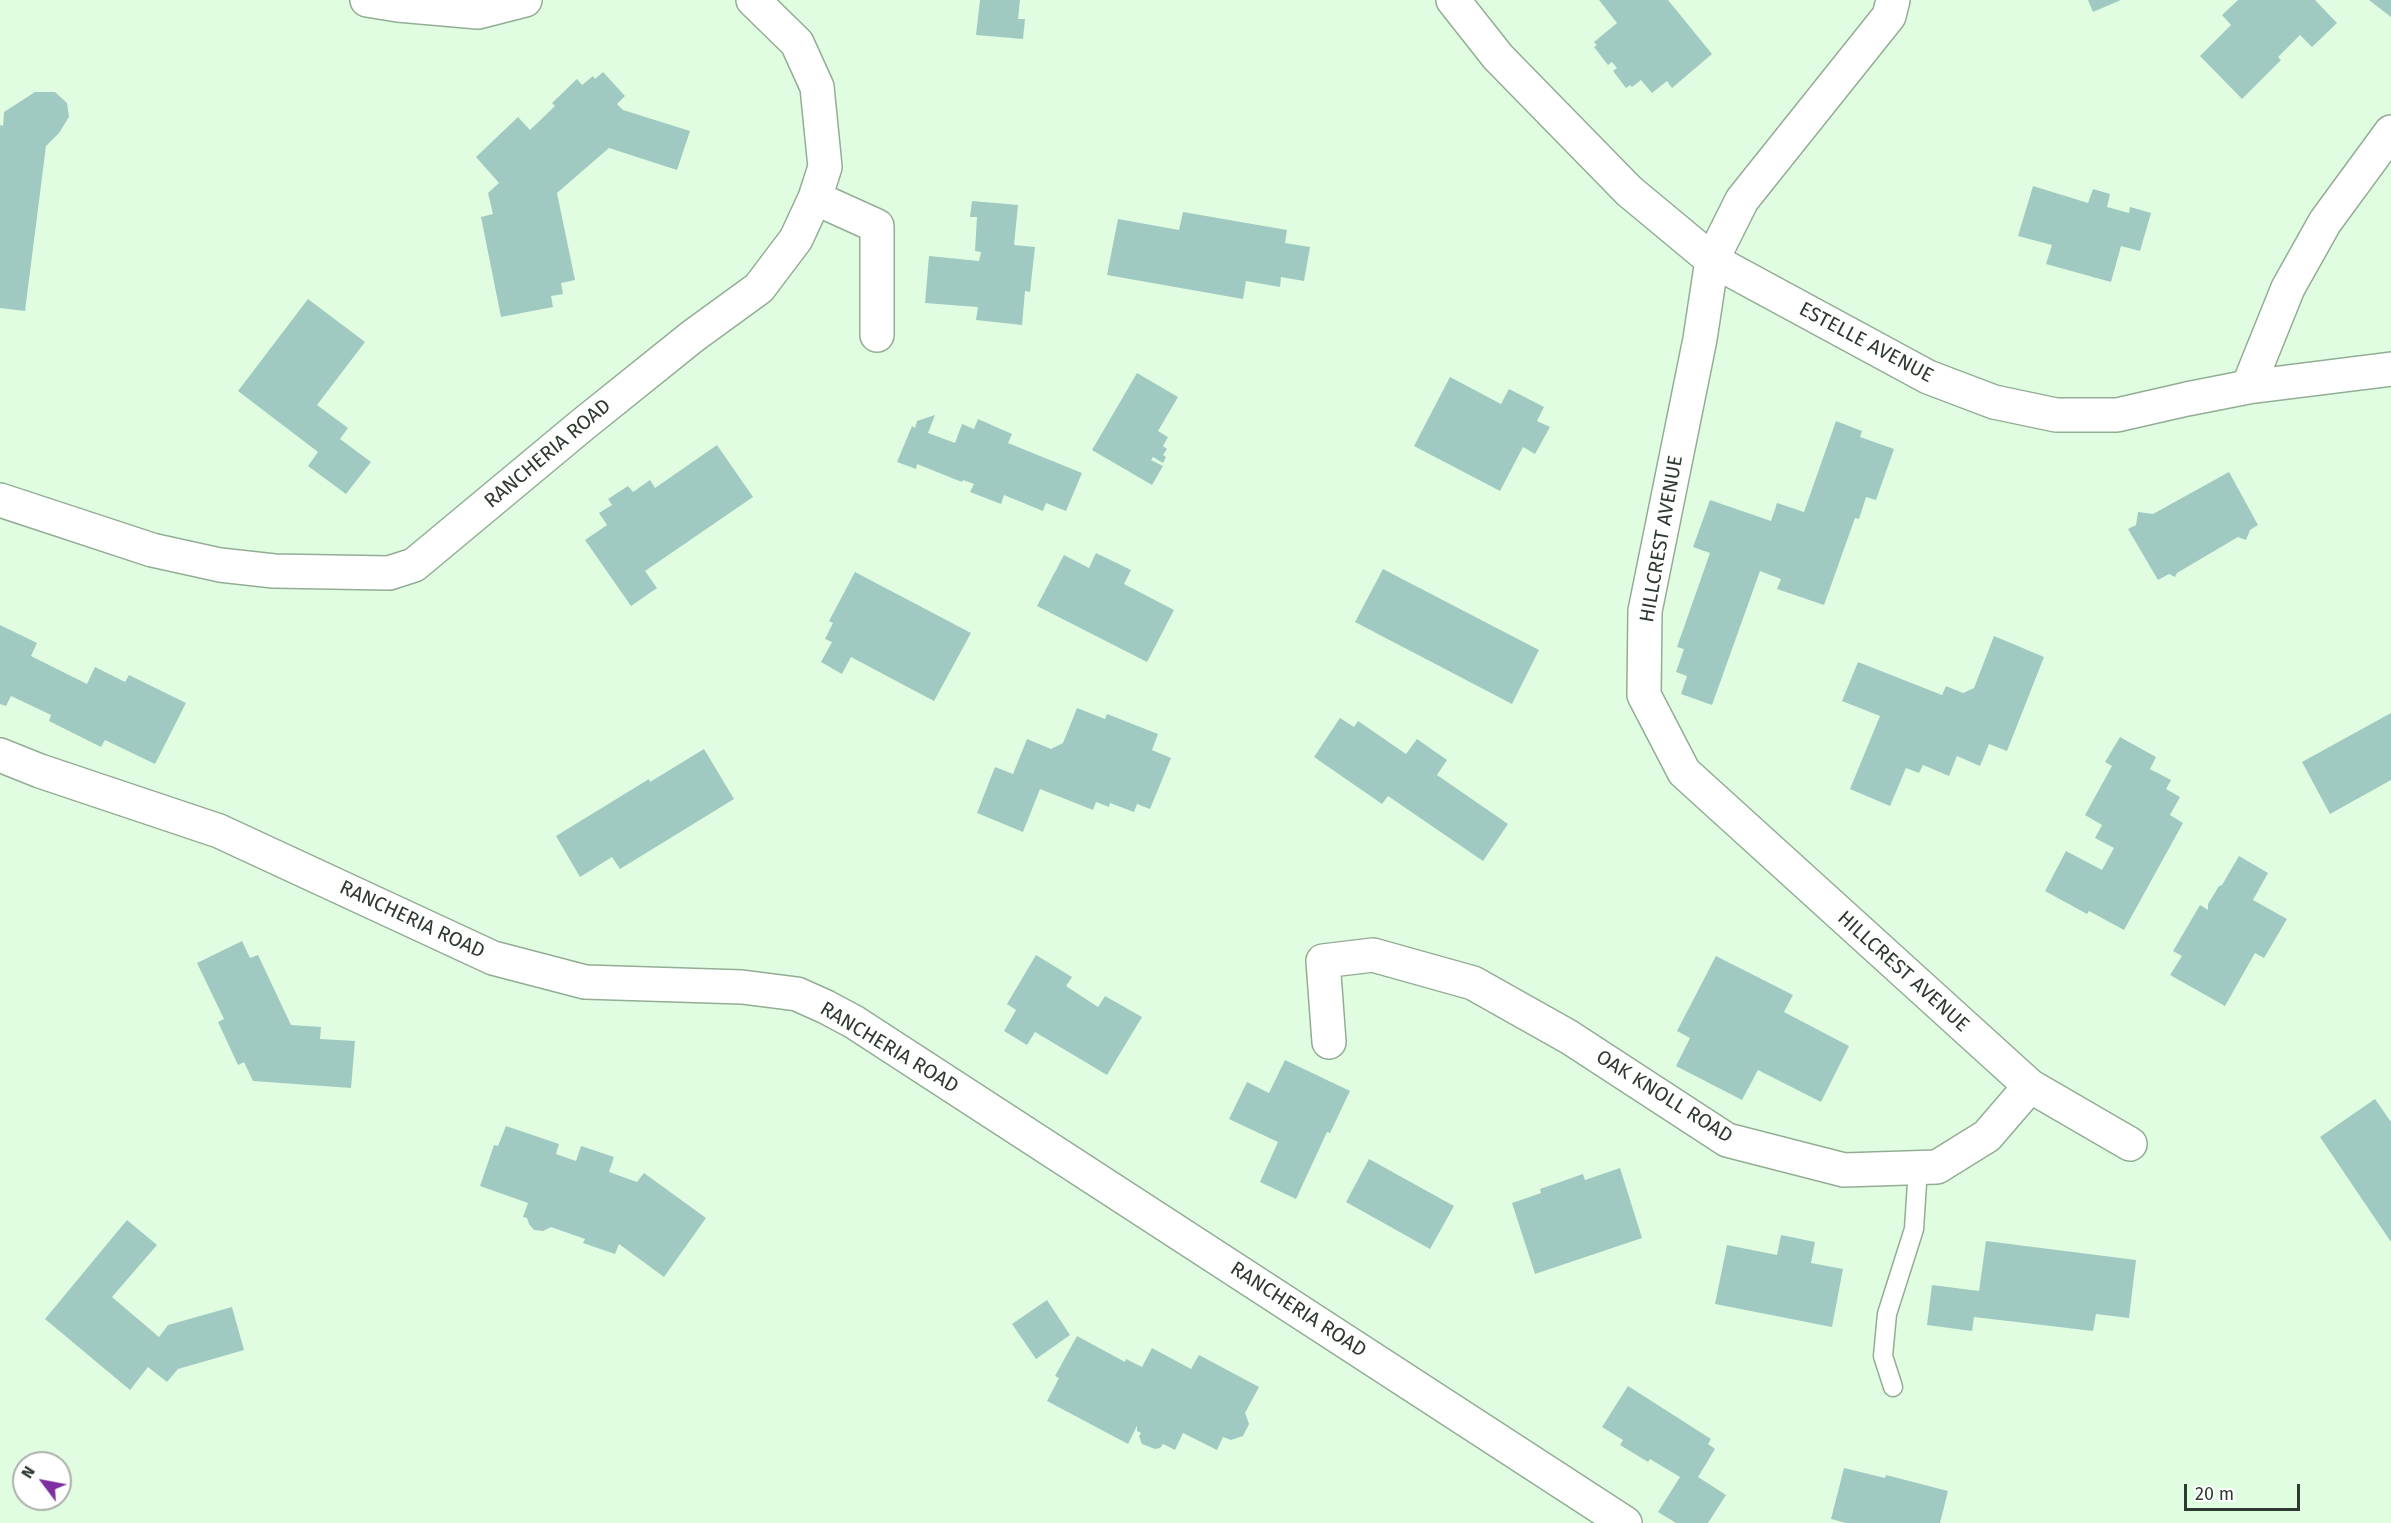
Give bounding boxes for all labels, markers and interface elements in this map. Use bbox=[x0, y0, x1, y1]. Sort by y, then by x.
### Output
street label: ESTELLE AVENUE bbox=[1795, 298, 1937, 388]
street label: RANCHERIA ROAD bbox=[480, 394, 616, 514]
street label: HILLCREST AVENUE bbox=[1636, 454, 1688, 624]
street label: RANCHERIA ROAD bbox=[336, 876, 488, 964]
street label: HILLCREST AVENUE bbox=[1832, 907, 1974, 1037]
street label: RANCHERIA ROAD bbox=[815, 997, 963, 1099]
street label: OAK KNOLL ROAD bbox=[1591, 1045, 1737, 1149]
street label: RANCHERIA ROAD bbox=[1225, 1257, 1371, 1363]
north arrow bbox=[12, 1451, 72, 1511]
text: N bbox=[17, 1463, 39, 1482]
scale bar bbox=[2187, 1472, 2302, 1510]
text: 20 m bbox=[2195, 1483, 2234, 1505]

